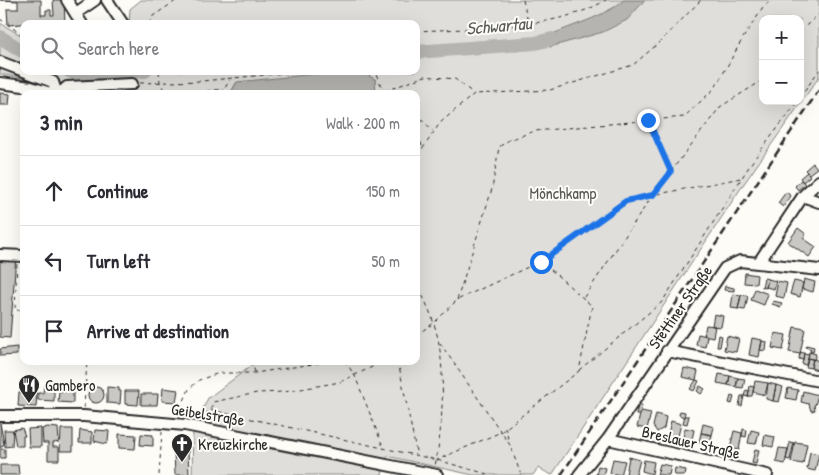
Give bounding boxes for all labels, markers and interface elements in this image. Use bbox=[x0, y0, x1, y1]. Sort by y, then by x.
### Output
water label: Schwartau bbox=[465, 10, 534, 41]
map controls bbox=[759, 15, 804, 105]
button: + bbox=[759, 15, 804, 60]
search box bbox=[20, 20, 420, 75]
icon: search bbox=[38, 34, 66, 62]
text: Search here bbox=[78, 35, 159, 61]
button: − bbox=[759, 60, 804, 105]
text: 3 min bbox=[40, 108, 83, 137]
route end bbox=[637, 109, 660, 132]
text: Walk · 200 m bbox=[326, 112, 400, 134]
icon: ahead bbox=[40, 177, 68, 205]
text: Continue bbox=[87, 178, 148, 204]
text: 150 m bbox=[366, 180, 400, 202]
park label: Mönchkamp bbox=[530, 182, 597, 204]
icon: left bbox=[40, 247, 68, 275]
text: Turn left bbox=[87, 248, 150, 274]
text: 50 m bbox=[372, 250, 400, 272]
route start bbox=[530, 251, 553, 274]
street label: Stettiner Straße bbox=[643, 260, 717, 353]
icon: arrive bbox=[40, 317, 68, 345]
text: Arrive at destination bbox=[87, 318, 229, 344]
restaurant icon: Gambero bbox=[17, 373, 41, 404]
place label: Gambero bbox=[45, 374, 96, 396]
street label: Geibelstraße bbox=[170, 397, 247, 431]
street label: Breslauer Straße bbox=[640, 420, 743, 464]
church icon: Kreuzkirche bbox=[170, 432, 194, 463]
place label: Kreuzkirche bbox=[198, 433, 268, 455]

